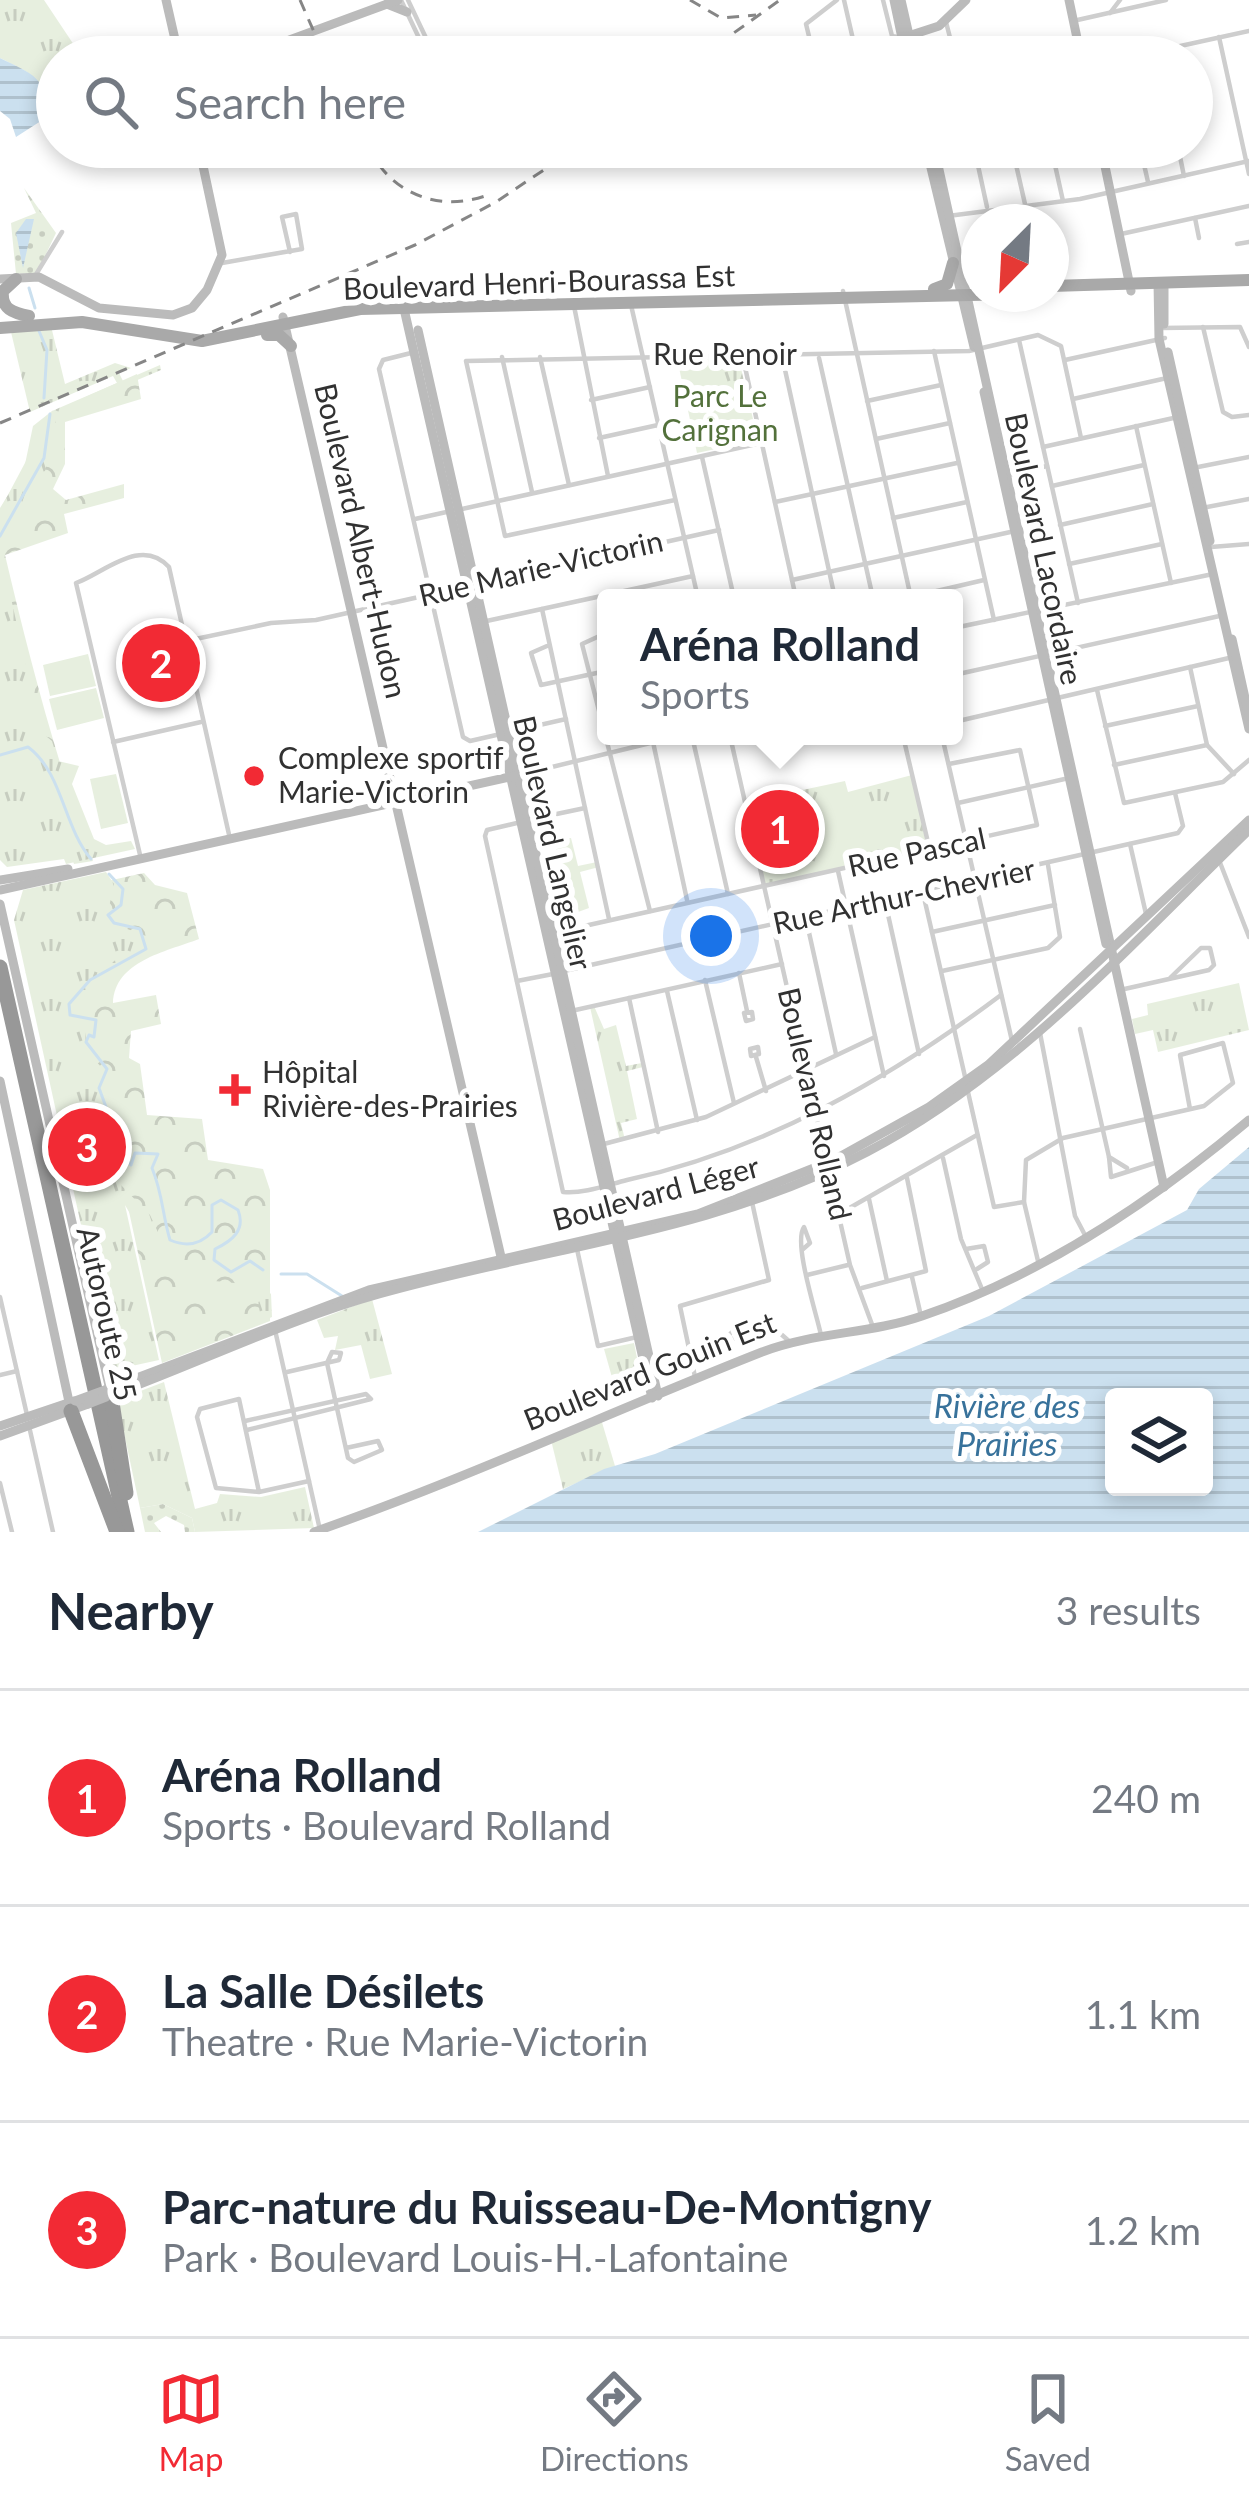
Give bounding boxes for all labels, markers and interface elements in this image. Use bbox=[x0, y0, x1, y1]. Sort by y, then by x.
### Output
search box bbox=[36, 36, 1213, 168]
icon: search bbox=[78, 69, 144, 135]
text: Search here bbox=[174, 75, 406, 129]
north arrow bbox=[961, 204, 1069, 312]
street label: Boulevard Henri-Bourassa Est bbox=[342, 256, 736, 306]
street label: Rue Renoir bbox=[653, 335, 797, 371]
park label: Parc Le Carignan bbox=[661, 377, 779, 447]
street label: Boulevard Albert-Hudon bbox=[308, 380, 416, 702]
street label: Boulevard Lacordaire bbox=[999, 409, 1091, 688]
street label: Rue Marie-Victorin bbox=[415, 521, 666, 613]
popup bbox=[597, 589, 963, 745]
text: Aréna Rolland bbox=[640, 617, 920, 671]
pin: 2 bbox=[122, 618, 200, 708]
text: Sports bbox=[640, 671, 750, 717]
street label: Boulevard Langelier bbox=[507, 712, 601, 973]
place label: Complexe sportif Marie-Victorin bbox=[278, 739, 504, 809]
marker: Complexe sportif Marie-Victorin bbox=[241, 763, 267, 789]
pin: 1 bbox=[741, 784, 819, 874]
street label: Rue Pascal bbox=[844, 819, 989, 883]
street label: Rue Arthur-Chevrier bbox=[769, 850, 1038, 940]
your location bbox=[681, 906, 741, 966]
street label: Boulevard Rolland bbox=[772, 984, 860, 1223]
place label: Hôpital Rivière-des-Prairies bbox=[262, 1053, 518, 1123]
marker: Hôpital Rivière-des-Prairies bbox=[219, 1074, 251, 1106]
pin: 3 bbox=[48, 1102, 126, 1192]
street label: Boulevard Léger bbox=[548, 1147, 763, 1237]
street label: Autoroute 25 bbox=[70, 1223, 145, 1404]
street label: Boulevard Gouin Est bbox=[518, 1303, 781, 1437]
water label: Rivière des Prairies bbox=[934, 1385, 1080, 1463]
map controls bbox=[1105, 1388, 1213, 1496]
button: layers bbox=[1105, 1388, 1213, 1496]
text: Nearby bbox=[48, 1580, 214, 1641]
text: 3 results bbox=[1056, 1587, 1201, 1633]
text: Aréna Rolland bbox=[162, 1748, 442, 1802]
text: 1 bbox=[76, 1775, 98, 1821]
text: 240 m bbox=[1091, 1775, 1201, 1821]
text: Sports · Boulevard Rolland bbox=[162, 1802, 611, 1848]
text: La Salle Désilets bbox=[162, 1964, 484, 2018]
text: 2 bbox=[76, 1991, 98, 2037]
text: 1.1 km bbox=[1085, 1991, 1201, 2037]
text: Theatre · Rue Marie-Victorin bbox=[162, 2018, 648, 2064]
text: Parc-nature du Ruisseau-De-Montigny bbox=[162, 2180, 932, 2234]
text: 3 bbox=[76, 2207, 98, 2253]
text: 1.2 km bbox=[1085, 2207, 1201, 2253]
text: Park · Boulevard Louis-H.-Lafontaine bbox=[162, 2234, 788, 2280]
tab: Map bbox=[158, 2366, 224, 2478]
tab: Directions bbox=[540, 2366, 689, 2478]
tab: Saved bbox=[1005, 2366, 1091, 2478]

